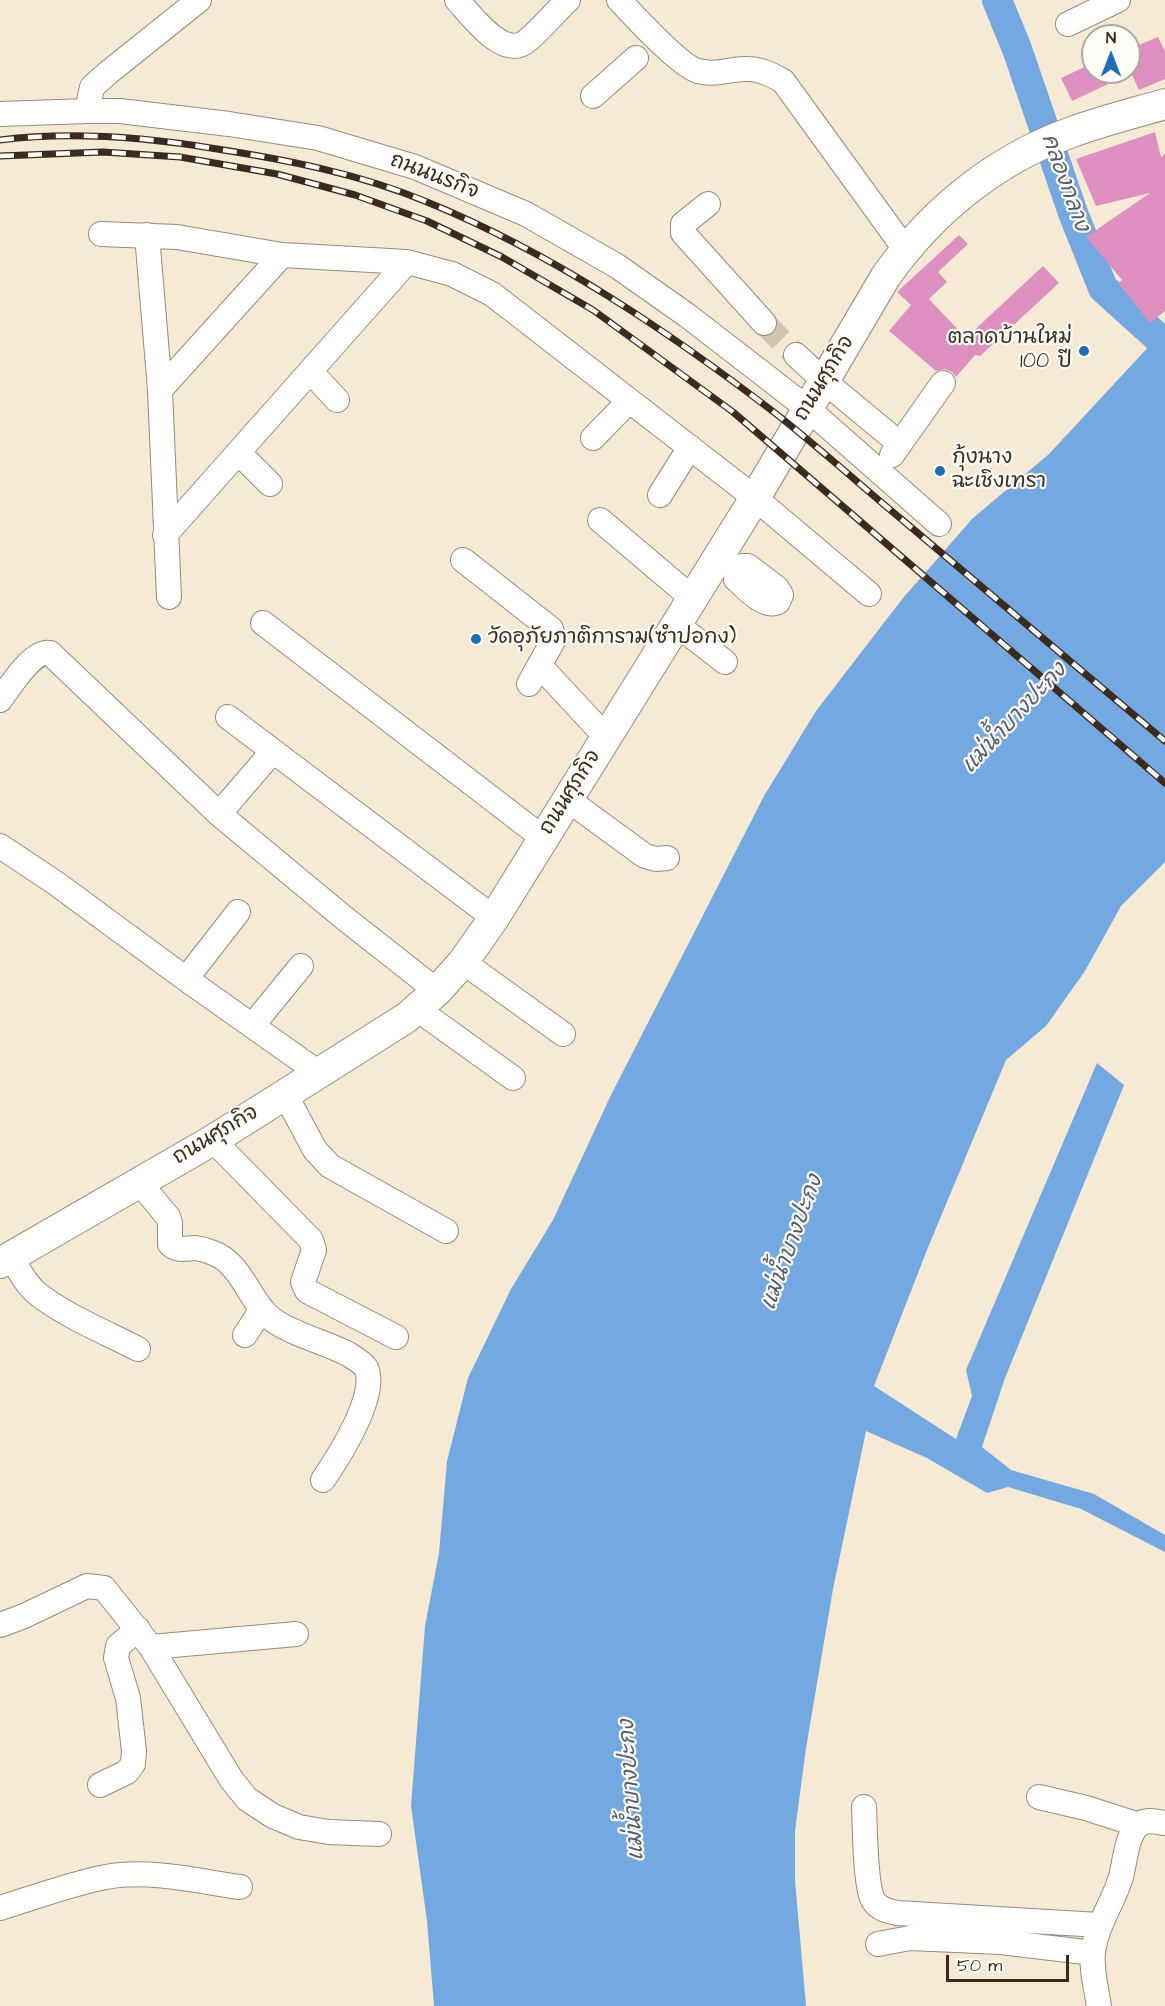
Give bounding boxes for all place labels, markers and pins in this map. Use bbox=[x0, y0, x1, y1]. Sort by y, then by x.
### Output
place label: ตลาดบ้านใหม่ 100 ปี bbox=[948, 326, 1072, 376]
marker: ตลาดบ้านใหม่ 100 ปี bbox=[1077, 344, 1091, 358]
place label: กุ้งนาง ฉะเชิงเทรา bbox=[952, 446, 1046, 496]
marker: กุ้งนาง ฉะเชิงเทรา bbox=[933, 464, 947, 478]
place label: วัดอุภัยภาติการาม(ซำปอกง) bbox=[488, 626, 736, 652]
marker: วัดอุภัยภาติการาม(ซำปอกง) bbox=[469, 632, 483, 646]

